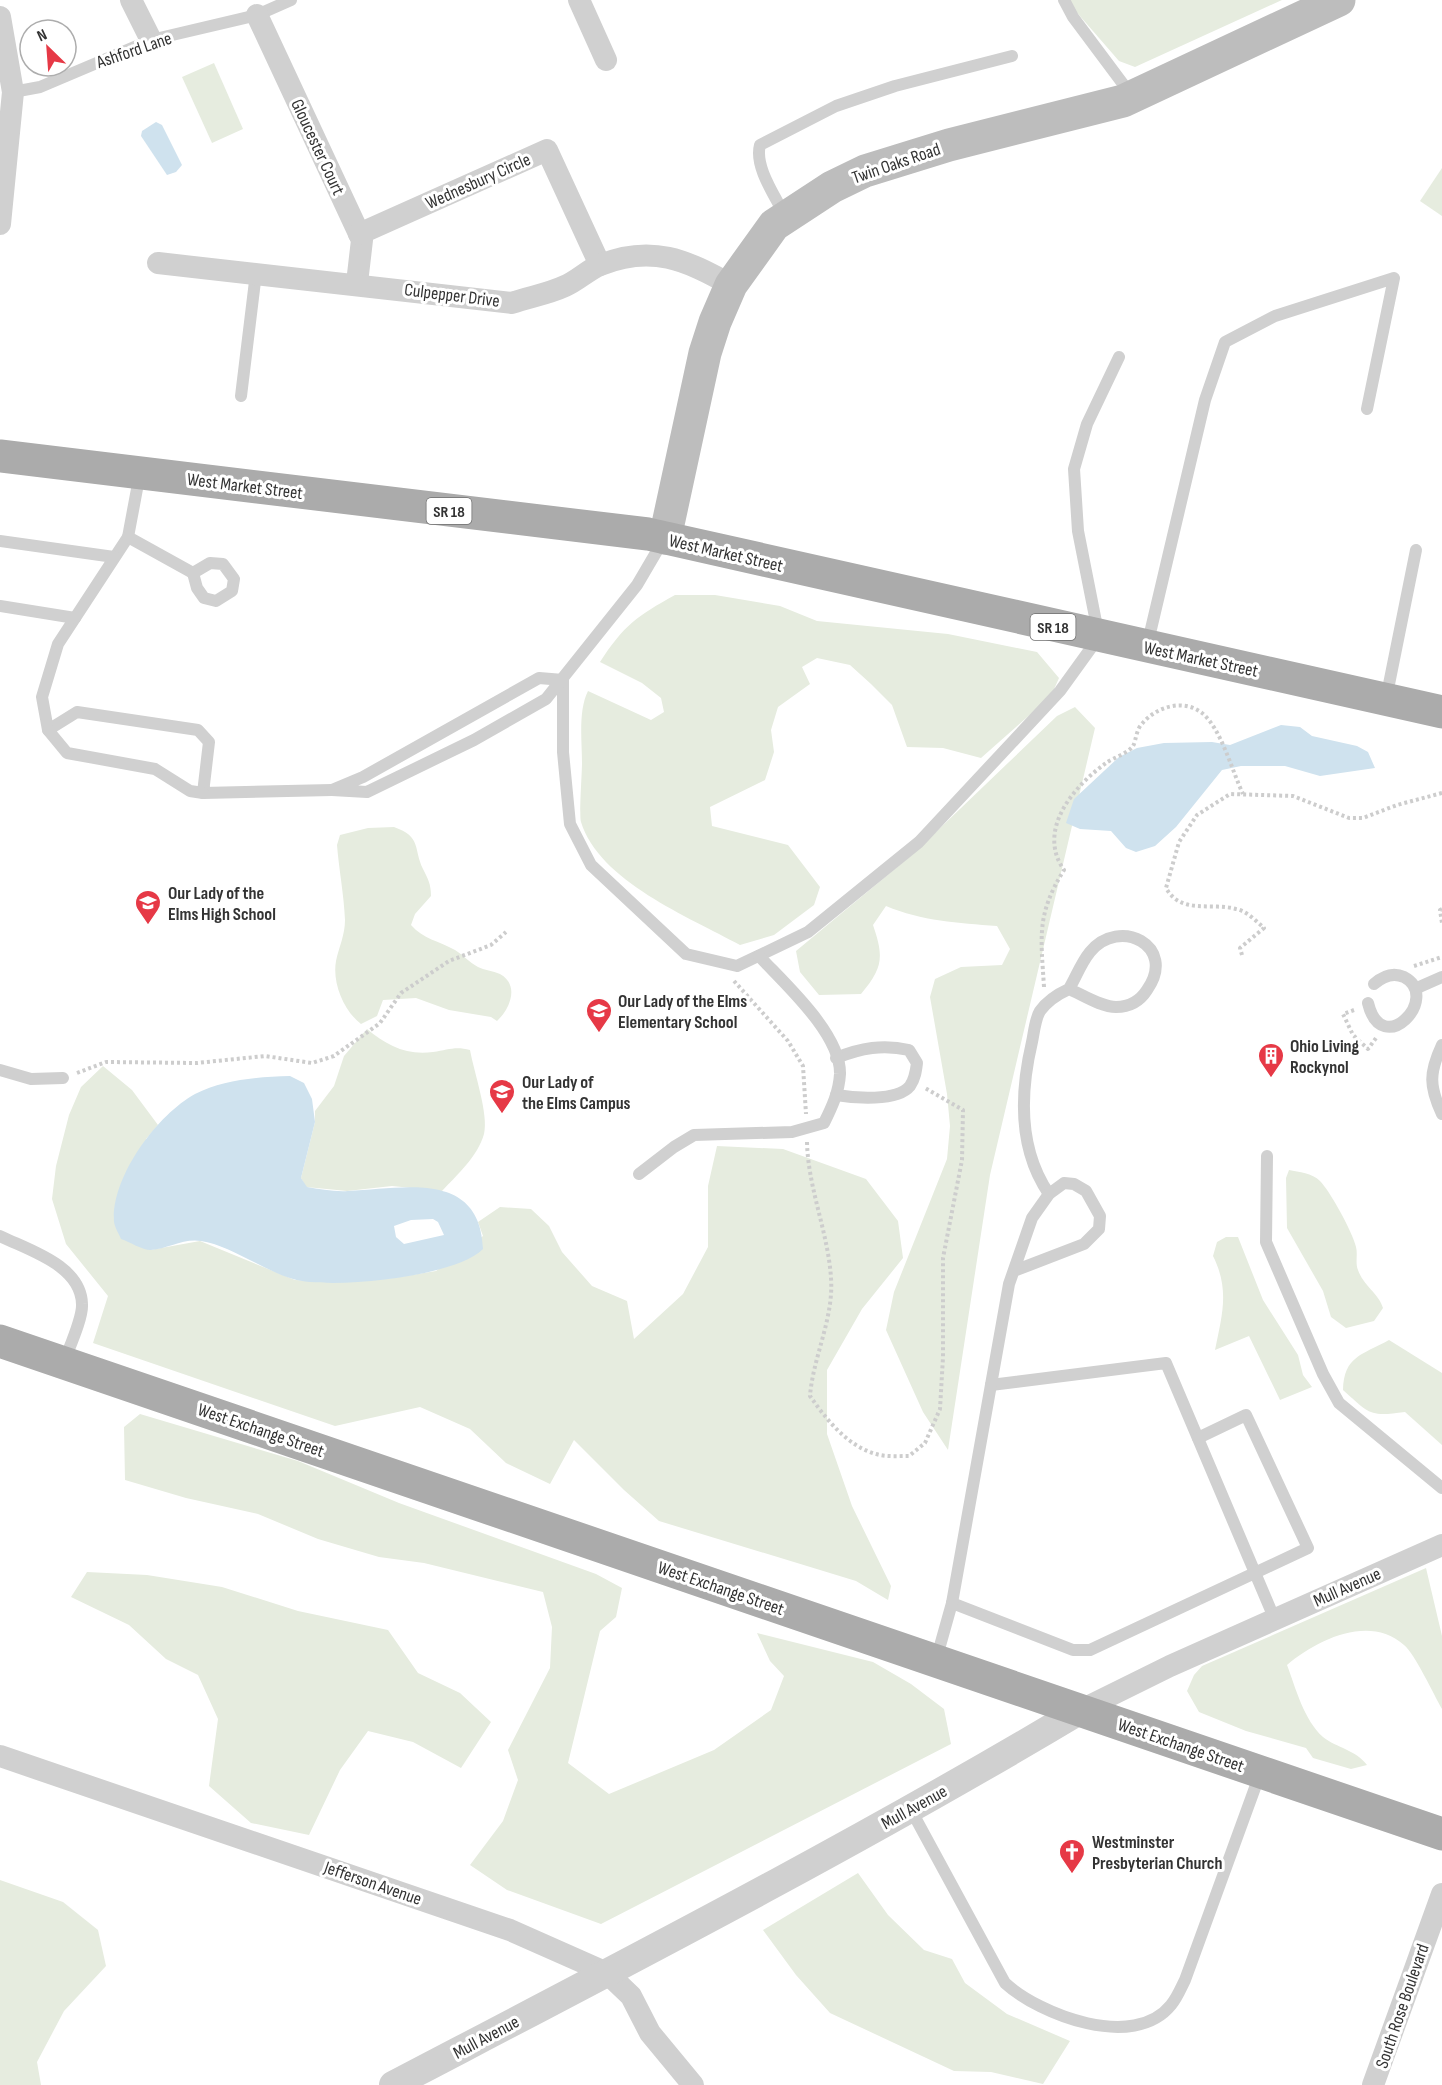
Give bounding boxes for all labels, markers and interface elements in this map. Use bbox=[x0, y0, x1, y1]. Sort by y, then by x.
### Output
north arrow bbox=[18, 18, 78, 78]
text: N bbox=[34, 25, 50, 46]
street label: Ashford Lane bbox=[93, 28, 174, 73]
street label: Gloucester Court bbox=[286, 96, 349, 199]
street label: Twin Oaks Road bbox=[849, 139, 943, 188]
street label: Wednesbury Circle bbox=[423, 149, 534, 214]
street label: Culpepper Drive bbox=[403, 279, 501, 312]
street label: West Market Street bbox=[186, 469, 304, 504]
road number: SR 18 bbox=[426, 498, 472, 524]
street label: West Market Street bbox=[667, 530, 785, 577]
road number: SR 18 bbox=[1030, 614, 1076, 640]
street label: West Market Street bbox=[1142, 637, 1260, 682]
place label: Our Lady of the Elms High School bbox=[168, 883, 276, 925]
school or university icon: Our Lady of the Elms High School bbox=[133, 888, 163, 926]
place label: Our Lady of the Elms Elementary School bbox=[618, 991, 747, 1033]
school or university icon: Our Lady of the Elms Elementary School bbox=[584, 996, 614, 1034]
place label: Ohio Living Rockynol bbox=[1290, 1036, 1360, 1078]
building icon: Ohio Living Rockynol bbox=[1256, 1041, 1286, 1079]
place label: Our Lady of the Elms Campus bbox=[522, 1072, 631, 1114]
school or university icon: Our Lady of the Elms Campus bbox=[487, 1077, 517, 1115]
street label: West Exchange Street bbox=[195, 1399, 327, 1462]
street label: West Exchange Street bbox=[655, 1557, 787, 1620]
street label: Mull Avenue bbox=[1310, 1563, 1384, 1612]
street label: West Exchange Street bbox=[1115, 1714, 1247, 1777]
street label: Mull Avenue bbox=[878, 1781, 951, 1834]
place label: Westminster Presbyterian Church bbox=[1092, 1832, 1222, 1874]
church icon: Westminster Presbyterian Church bbox=[1057, 1837, 1087, 1875]
street label: Jefferson Avenue bbox=[320, 1857, 424, 1910]
street label: South Rose Boulevard bbox=[1371, 1941, 1434, 2071]
street label: Mull Avenue bbox=[450, 2011, 523, 2064]

